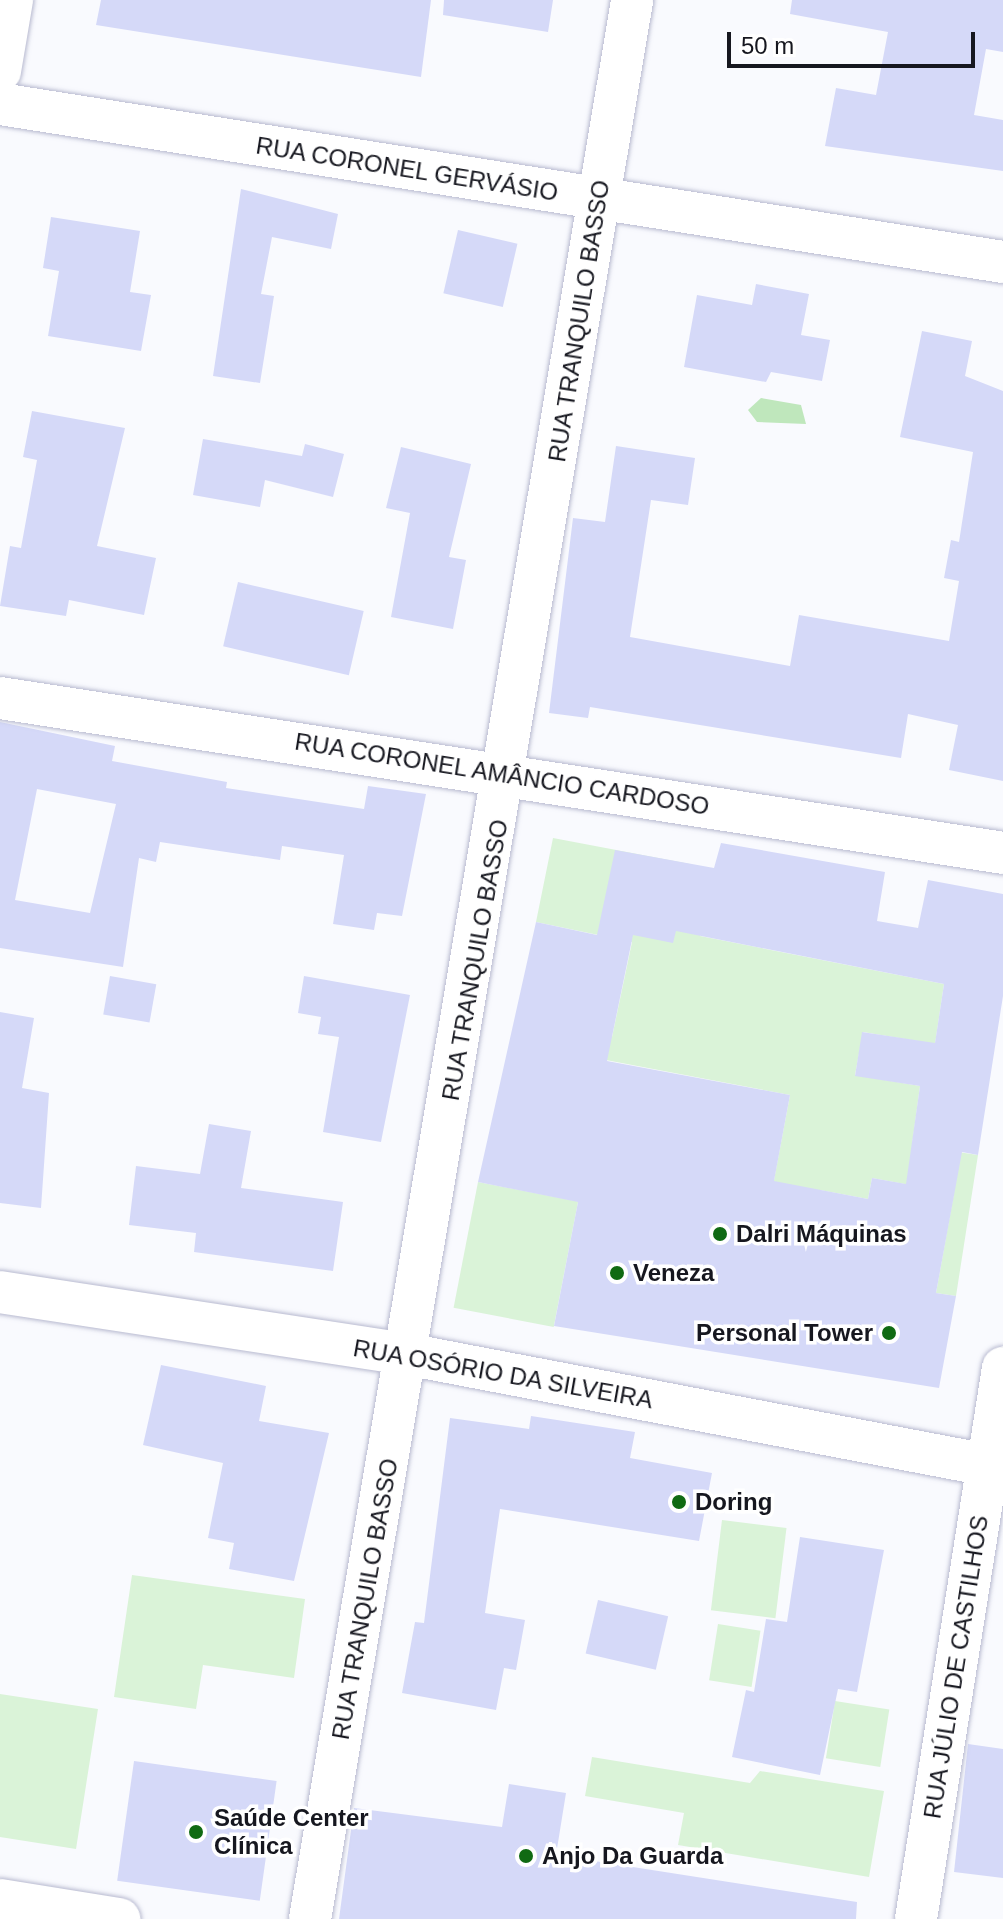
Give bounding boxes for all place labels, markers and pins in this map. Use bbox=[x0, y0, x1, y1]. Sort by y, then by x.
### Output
place label: Dalri Máquinas bbox=[736, 1220, 907, 1248]
marker: Dalri Máquinas bbox=[711, 1225, 729, 1243]
place label: Veneza bbox=[633, 1259, 714, 1287]
marker: Veneza bbox=[608, 1264, 626, 1282]
place label: Personal Tower bbox=[696, 1319, 873, 1347]
marker: Personal Tower bbox=[880, 1324, 898, 1342]
place label: Doring bbox=[695, 1488, 772, 1516]
marker: Doring bbox=[670, 1493, 688, 1511]
place label: Saúde Center Clínica bbox=[214, 1804, 369, 1860]
marker: Saúde Center Clínica bbox=[185, 1821, 207, 1843]
place label: Anjo Da Guarda bbox=[542, 1842, 723, 1870]
marker: Anjo Da Guarda bbox=[517, 1847, 535, 1865]

